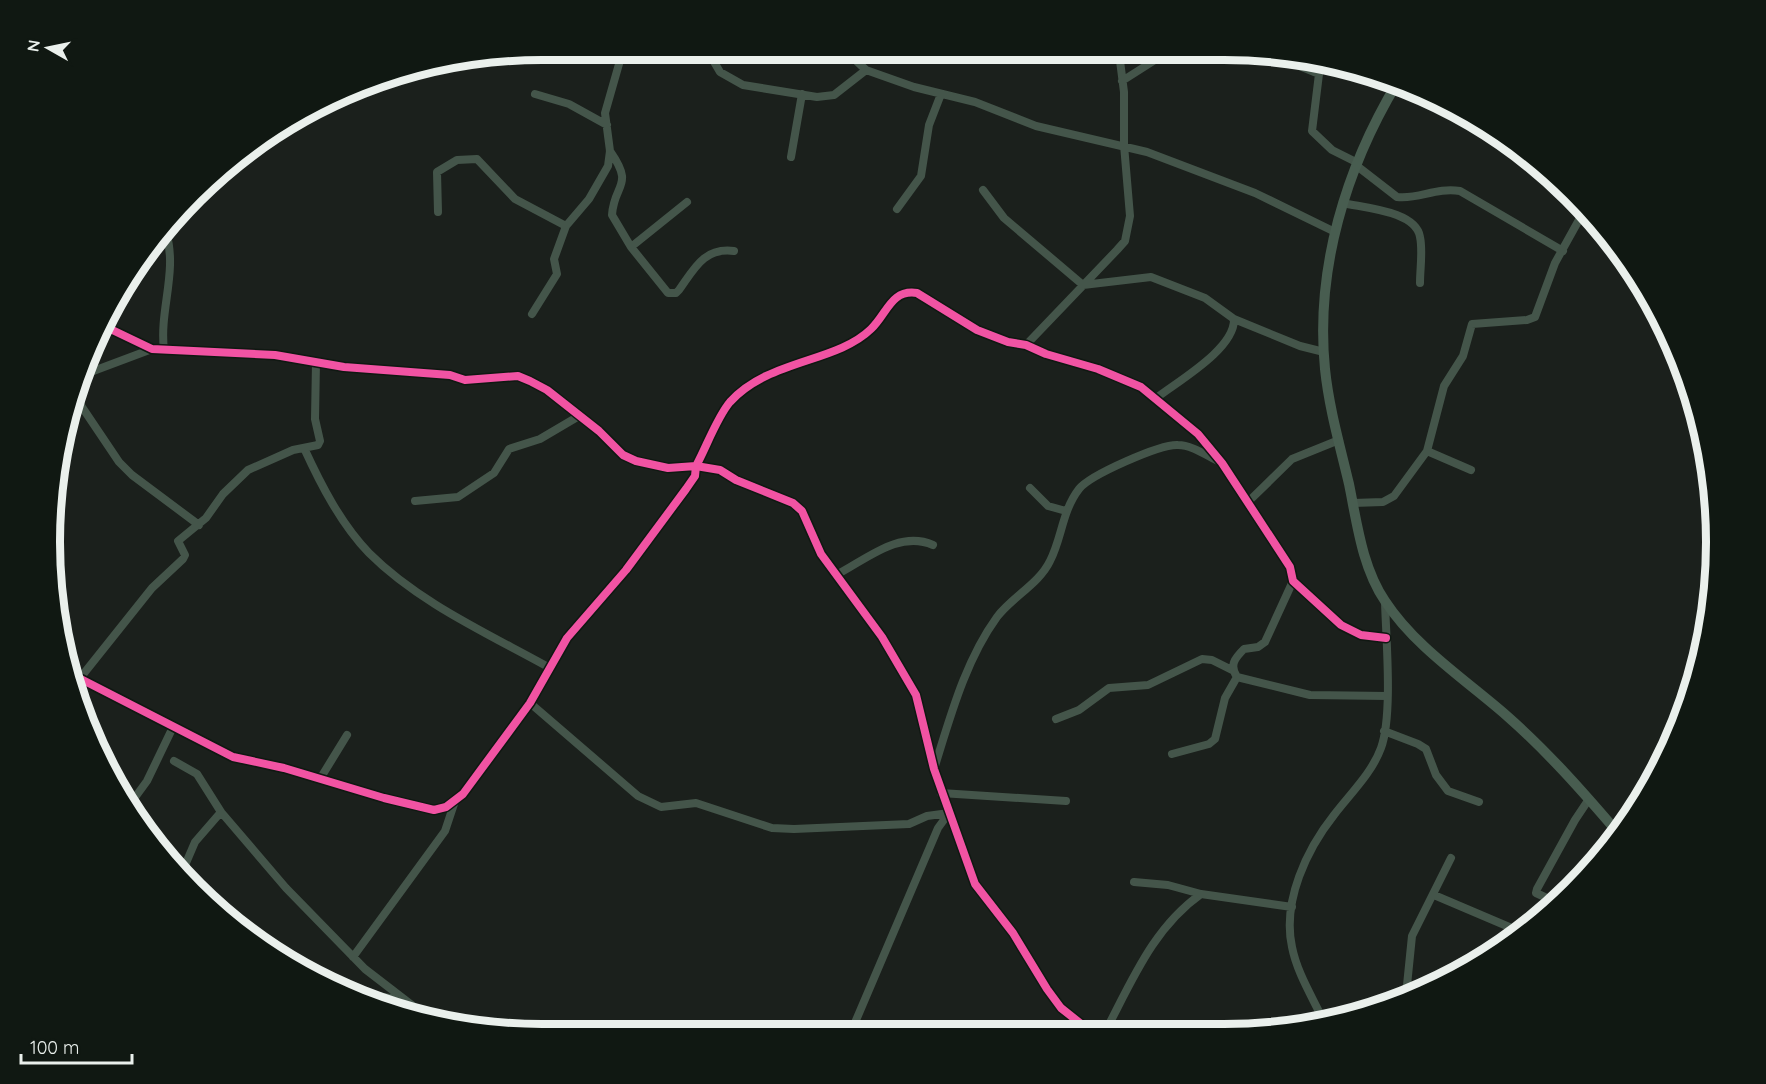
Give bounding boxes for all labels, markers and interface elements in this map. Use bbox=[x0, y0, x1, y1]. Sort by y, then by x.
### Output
north arrow bbox=[18, 18, 78, 78]
text: N bbox=[22, 38, 44, 53]
scale bar bbox=[21, 1027, 132, 1065]
text: 100 m bbox=[30, 1036, 79, 1059]

